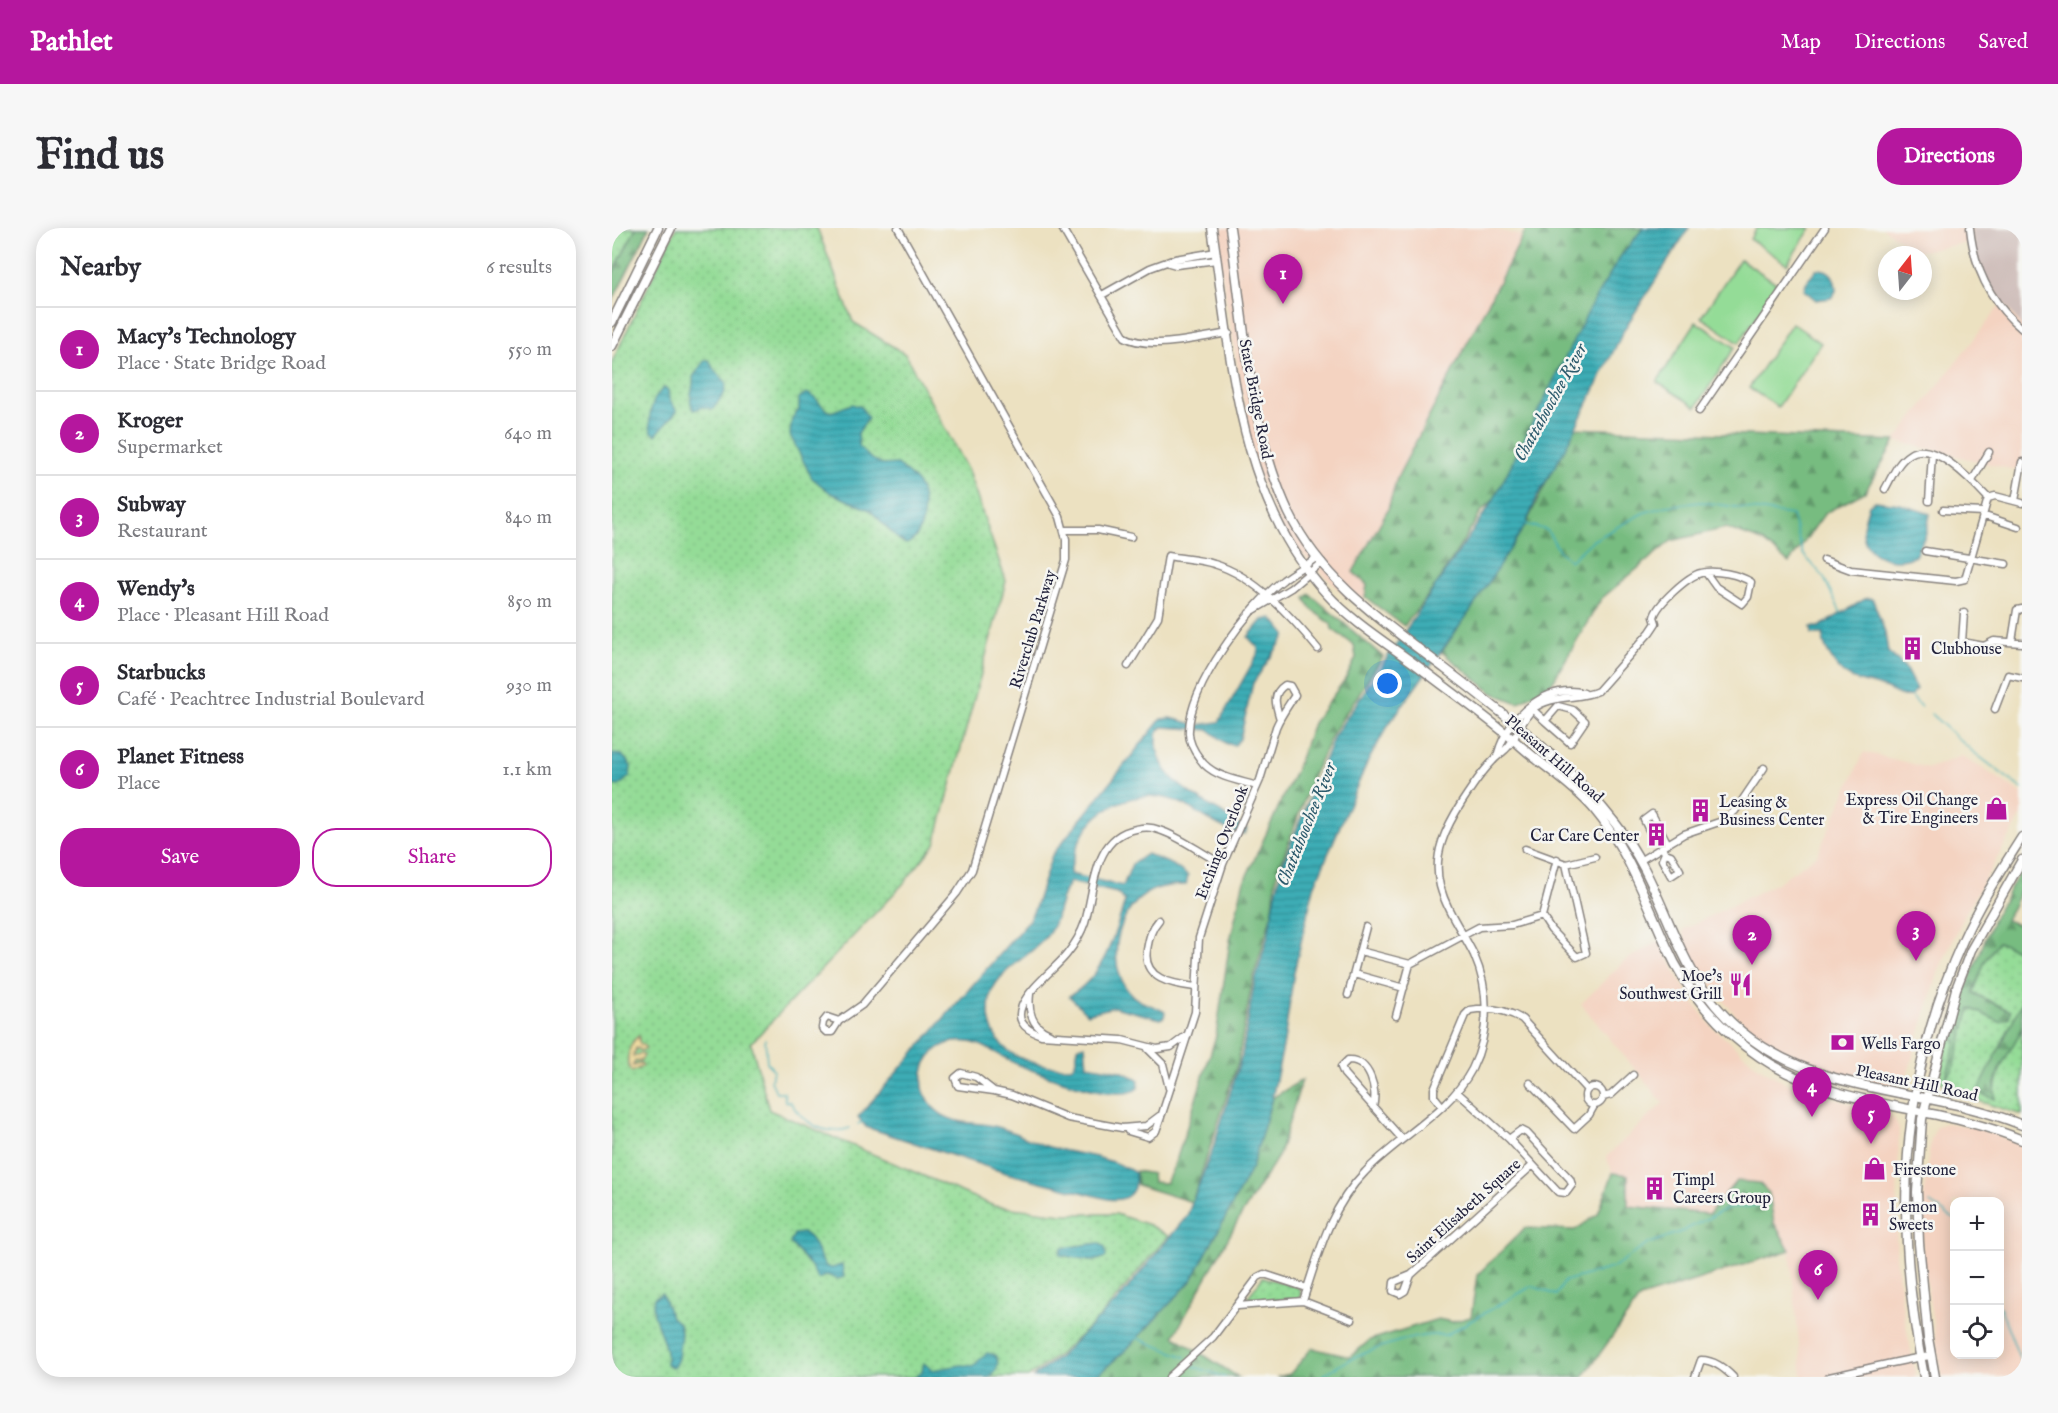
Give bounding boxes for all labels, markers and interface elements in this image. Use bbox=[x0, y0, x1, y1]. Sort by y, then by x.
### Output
text: Pathlet bbox=[30, 25, 113, 60]
text: Map bbox=[1781, 29, 1821, 56]
text: Directions bbox=[1854, 29, 1945, 56]
text: Saved bbox=[1978, 29, 2028, 56]
button: Directions bbox=[1877, 128, 2022, 185]
text: Find us bbox=[36, 130, 164, 183]
north arrow bbox=[1878, 246, 1932, 300]
text: Nearby bbox=[60, 251, 141, 284]
pin: 1 bbox=[1264, 254, 1302, 304]
text: 6 results bbox=[486, 255, 552, 280]
text: Macy's Technology bbox=[117, 323, 296, 351]
text: 1 bbox=[76, 337, 83, 362]
text: 550 m bbox=[508, 337, 552, 362]
street label: State Bridge Road bbox=[1234, 338, 1277, 462]
water label: Chattahoochee River bbox=[1509, 339, 1594, 466]
text: Place · State Bridge Road bbox=[117, 351, 326, 376]
text: Kroger bbox=[117, 407, 183, 435]
text: 2 bbox=[75, 421, 84, 446]
text: 640 m bbox=[504, 421, 552, 446]
text: Supermarket bbox=[117, 435, 223, 460]
text: Subway bbox=[117, 491, 186, 519]
text: 3 bbox=[76, 505, 83, 530]
text: 840 m bbox=[505, 505, 552, 530]
text: Restaurant bbox=[117, 519, 208, 544]
street label: Riverclub Parkway bbox=[1006, 567, 1062, 692]
text: Wendy's bbox=[117, 575, 195, 603]
text: 4 bbox=[75, 589, 84, 614]
text: 850 m bbox=[507, 589, 552, 614]
text: Place · Pleasant Hill Road bbox=[117, 603, 329, 628]
building icon: Clubhouse bbox=[1900, 635, 1926, 661]
place label: Clubhouse bbox=[1931, 640, 2002, 660]
text: Starbucks bbox=[117, 659, 205, 687]
your location bbox=[1373, 669, 1402, 698]
text: 5 bbox=[76, 673, 83, 698]
text: 930 m bbox=[506, 673, 552, 698]
text: Café · Peachtree Industrial Boulevard bbox=[117, 687, 424, 712]
street label: Pleasant Hill Road bbox=[1500, 711, 1607, 808]
text: Planet Fitness bbox=[117, 743, 244, 771]
text: 6 bbox=[75, 757, 84, 782]
text: 1.1 km bbox=[502, 757, 552, 782]
water label: Chattahoochee River bbox=[1272, 759, 1343, 890]
text: Place bbox=[117, 771, 160, 796]
street label: Etching Overlook bbox=[1192, 782, 1254, 903]
place label: Express Oil Change & Tire Engineers bbox=[1846, 791, 1978, 829]
place label: Leasing & Business Center bbox=[1719, 793, 1824, 831]
shop icon: Express Oil Change & Tire Engineers bbox=[1983, 795, 2009, 821]
building icon: Leasing & Business Center bbox=[1688, 797, 1714, 823]
building icon: Car Care Center bbox=[1644, 822, 1670, 848]
place label: Car Care Center bbox=[1530, 827, 1639, 847]
button: Save bbox=[60, 828, 300, 887]
button: Share bbox=[312, 828, 552, 887]
pin: 3 bbox=[1896, 912, 1936, 961]
pin: 2 bbox=[1732, 916, 1772, 965]
place label: Moe's Southwest Grill bbox=[1619, 967, 1723, 1005]
restaurant icon: Moe's Southwest Grill bbox=[1727, 971, 1753, 997]
bank icon: Wells Fargo bbox=[1830, 1030, 1856, 1056]
place label: Wells Fargo bbox=[1861, 1035, 1941, 1055]
street label: Pleasant Hill Road bbox=[1854, 1061, 1980, 1107]
pin: 4 bbox=[1792, 1068, 1832, 1117]
pin: 5 bbox=[1852, 1094, 1890, 1144]
street label: Saint Elisabeth Square bbox=[1403, 1155, 1526, 1268]
shop icon: Firestone bbox=[1862, 1156, 1888, 1182]
place label: Firestone bbox=[1893, 1161, 1956, 1181]
place label: Timpl Careers Group bbox=[1673, 1171, 1771, 1209]
building icon: Timpl Careers Group bbox=[1642, 1175, 1668, 1201]
map controls bbox=[1950, 1197, 2004, 1359]
button: + bbox=[1950, 1197, 2004, 1251]
place label: Lemon Sweets bbox=[1889, 1198, 1938, 1236]
building icon: Lemon Sweets bbox=[1858, 1202, 1884, 1228]
pin: 6 bbox=[1798, 1250, 1838, 1300]
button: − bbox=[1950, 1251, 2004, 1305]
button: locate bbox=[1950, 1305, 2004, 1359]

